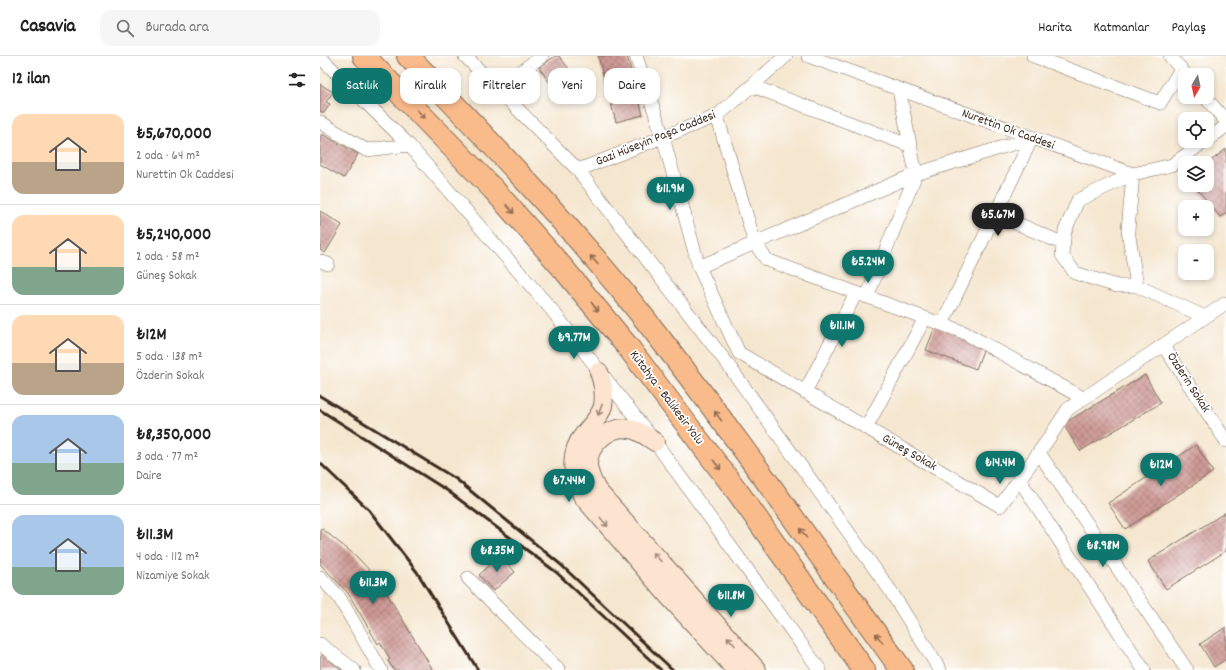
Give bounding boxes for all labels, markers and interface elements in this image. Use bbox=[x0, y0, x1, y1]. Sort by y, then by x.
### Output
search box bbox=[100, 10, 380, 46]
text: Casavia bbox=[20, 14, 76, 41]
icon: search bbox=[114, 17, 136, 39]
text: Burada ara bbox=[146, 17, 209, 39]
text: Harita bbox=[1038, 18, 1072, 38]
text: Katmanlar bbox=[1094, 18, 1149, 38]
text: Paylaş bbox=[1171, 18, 1206, 38]
text: 12 ilan bbox=[12, 68, 50, 92]
chip: Satılık bbox=[332, 68, 392, 104]
chip: Kiralık bbox=[400, 68, 461, 104]
chip: Filtreler bbox=[469, 68, 540, 104]
chip: Yeni bbox=[548, 68, 596, 104]
chip: Daire bbox=[604, 68, 660, 104]
north arrow bbox=[1178, 68, 1214, 104]
map controls bbox=[1178, 68, 1214, 280]
icon: filters bbox=[286, 69, 308, 91]
street label: Nurettin Ok Caddesi bbox=[959, 104, 1058, 156]
street label: Gazi Hüseyin Paşa Caddesi bbox=[593, 106, 719, 172]
one-way arrow bbox=[416, 109, 425, 119]
button: locate bbox=[1178, 112, 1214, 148]
text: ₺5,670,000 bbox=[136, 123, 212, 147]
icon: home bbox=[44, 130, 92, 178]
text: 2 oda · 64 m² bbox=[136, 147, 200, 166]
button: layers bbox=[1178, 156, 1214, 192]
text: Nurettin Ok Caddesi bbox=[136, 166, 234, 185]
pin: ₺11.9M bbox=[637, 177, 703, 211]
text: ₺11.9M bbox=[656, 180, 684, 199]
button: + bbox=[1178, 200, 1214, 236]
one-way arrow bbox=[505, 203, 514, 213]
pin: ₺5.67M bbox=[965, 203, 1031, 237]
text: ₺5.67M bbox=[981, 206, 1015, 225]
text: ₺5,240,000 bbox=[136, 224, 211, 248]
icon: home bbox=[44, 231, 92, 279]
button: − bbox=[1178, 244, 1214, 280]
text: 2 oda · 58 m² bbox=[136, 248, 199, 267]
pin: ₺5.24M bbox=[835, 250, 901, 284]
text: ₺5.24M bbox=[851, 253, 885, 272]
one-way arrow bbox=[590, 254, 599, 265]
text: Güneş Sokak bbox=[136, 267, 197, 286]
one-way arrow bbox=[590, 302, 599, 313]
pin: ₺11.1M bbox=[809, 314, 875, 348]
text: ₺11.1M bbox=[829, 317, 855, 336]
text: ₺12M bbox=[136, 324, 167, 348]
pin: ₺9.77M bbox=[541, 326, 607, 360]
text: ₺9.77M bbox=[558, 329, 590, 348]
icon: home bbox=[44, 331, 92, 379]
street label: Kütahya - Balıkesir Yolu bbox=[624, 347, 708, 449]
text: 5 oda · 138 m² bbox=[136, 348, 202, 367]
street label: Özderin Sokak bbox=[1161, 349, 1215, 417]
text: Özderin Sokak bbox=[136, 367, 204, 386]
one-way arrow bbox=[596, 404, 604, 416]
one-way arrow bbox=[714, 411, 722, 422]
text: ₺8,350,000 bbox=[136, 424, 211, 448]
street label: Güneş Sokak bbox=[878, 430, 940, 476]
icon: home bbox=[44, 431, 92, 479]
text: 3 oda · 77 m² bbox=[136, 448, 198, 467]
pin: ₺14.4M bbox=[967, 451, 1033, 485]
pin: ₺12M bbox=[1137, 453, 1185, 487]
text: ₺14.4M bbox=[985, 454, 1015, 473]
text: ₺12M bbox=[1149, 456, 1173, 475]
one-way arrow bbox=[713, 460, 721, 471]
text: Daire bbox=[136, 467, 162, 486]
pin: ₺7.44M bbox=[536, 469, 602, 503]
text: ₺7.44M bbox=[553, 472, 585, 491]
one-way arrow bbox=[600, 517, 609, 527]
text: ₺11.3M bbox=[136, 524, 173, 548]
one-way arrow bbox=[799, 528, 807, 539]
icon: home bbox=[44, 531, 92, 579]
pin: ₺8.98M bbox=[1070, 534, 1136, 568]
text: ₺8.98M bbox=[1086, 537, 1120, 556]
pin: ₺8.35M bbox=[464, 539, 530, 573]
text: ₺8.35M bbox=[480, 542, 514, 561]
text: 4 oda · 112 m² bbox=[136, 548, 199, 567]
one-way arrow bbox=[652, 552, 661, 563]
text: Nizamiye Sokak bbox=[136, 567, 209, 586]
pin: ₺11.3M bbox=[340, 571, 406, 605]
text: ₺11.3M bbox=[359, 574, 387, 593]
pin: ₺11.8M bbox=[698, 584, 764, 618]
text: ₺11.8M bbox=[717, 587, 745, 606]
one-way arrow bbox=[875, 633, 883, 644]
one-way arrow bbox=[727, 636, 736, 646]

